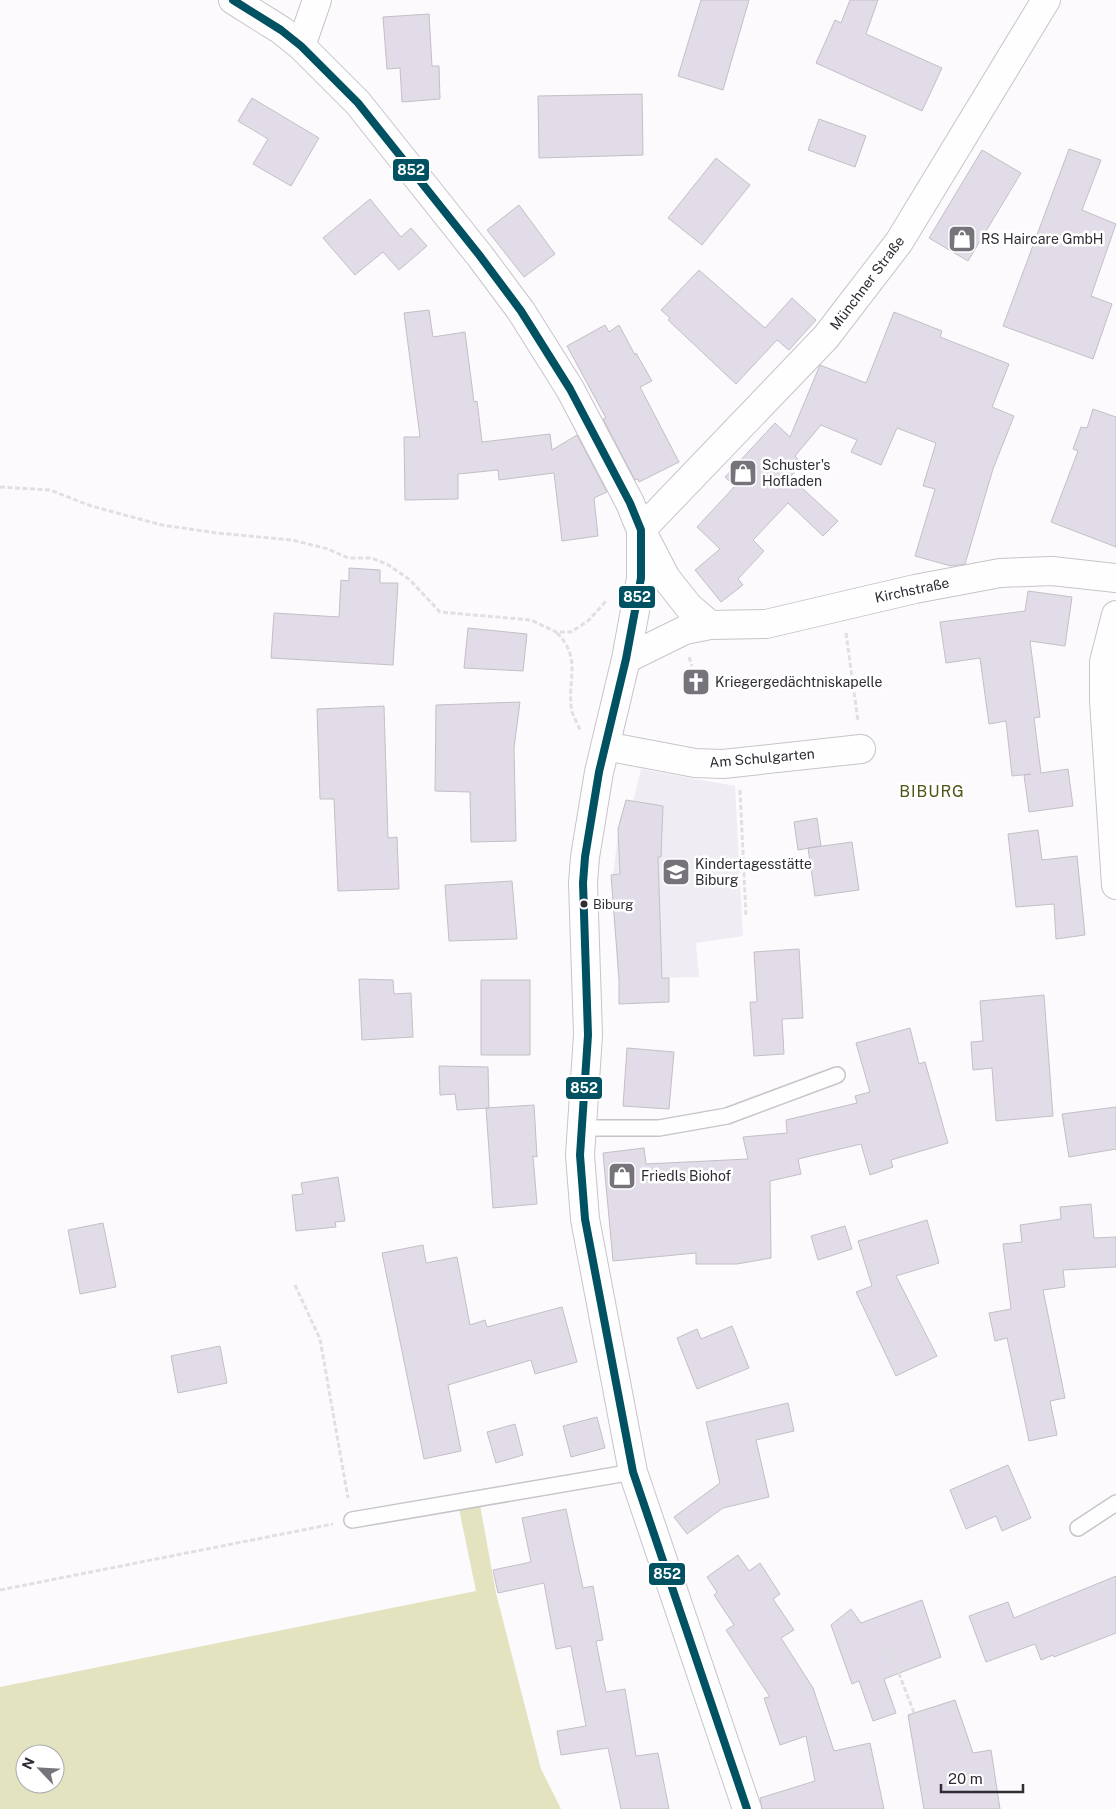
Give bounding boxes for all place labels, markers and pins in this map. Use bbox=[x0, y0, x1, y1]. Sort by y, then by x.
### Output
shop icon: RS Haircare GmbH bbox=[947, 224, 977, 254]
place label: RS Haircare GmbH bbox=[981, 231, 1104, 247]
place label: Schuster's Hofladen bbox=[762, 457, 830, 489]
shop icon: Schuster's Hofladen bbox=[728, 458, 758, 488]
church icon: Kriegergedächtniskapelle bbox=[681, 667, 711, 697]
place label: Kriegergedächtniskapelle bbox=[715, 674, 882, 690]
place label: Kindertagesstätte Biburg bbox=[695, 856, 812, 888]
school or university icon: Kindertagesstätte Biburg bbox=[661, 857, 691, 887]
place label: Biburg bbox=[593, 897, 633, 912]
marker: Biburg bbox=[579, 899, 589, 909]
shop icon: Friedls Biohof bbox=[607, 1161, 637, 1191]
place label: Friedls Biohof bbox=[641, 1168, 732, 1184]

